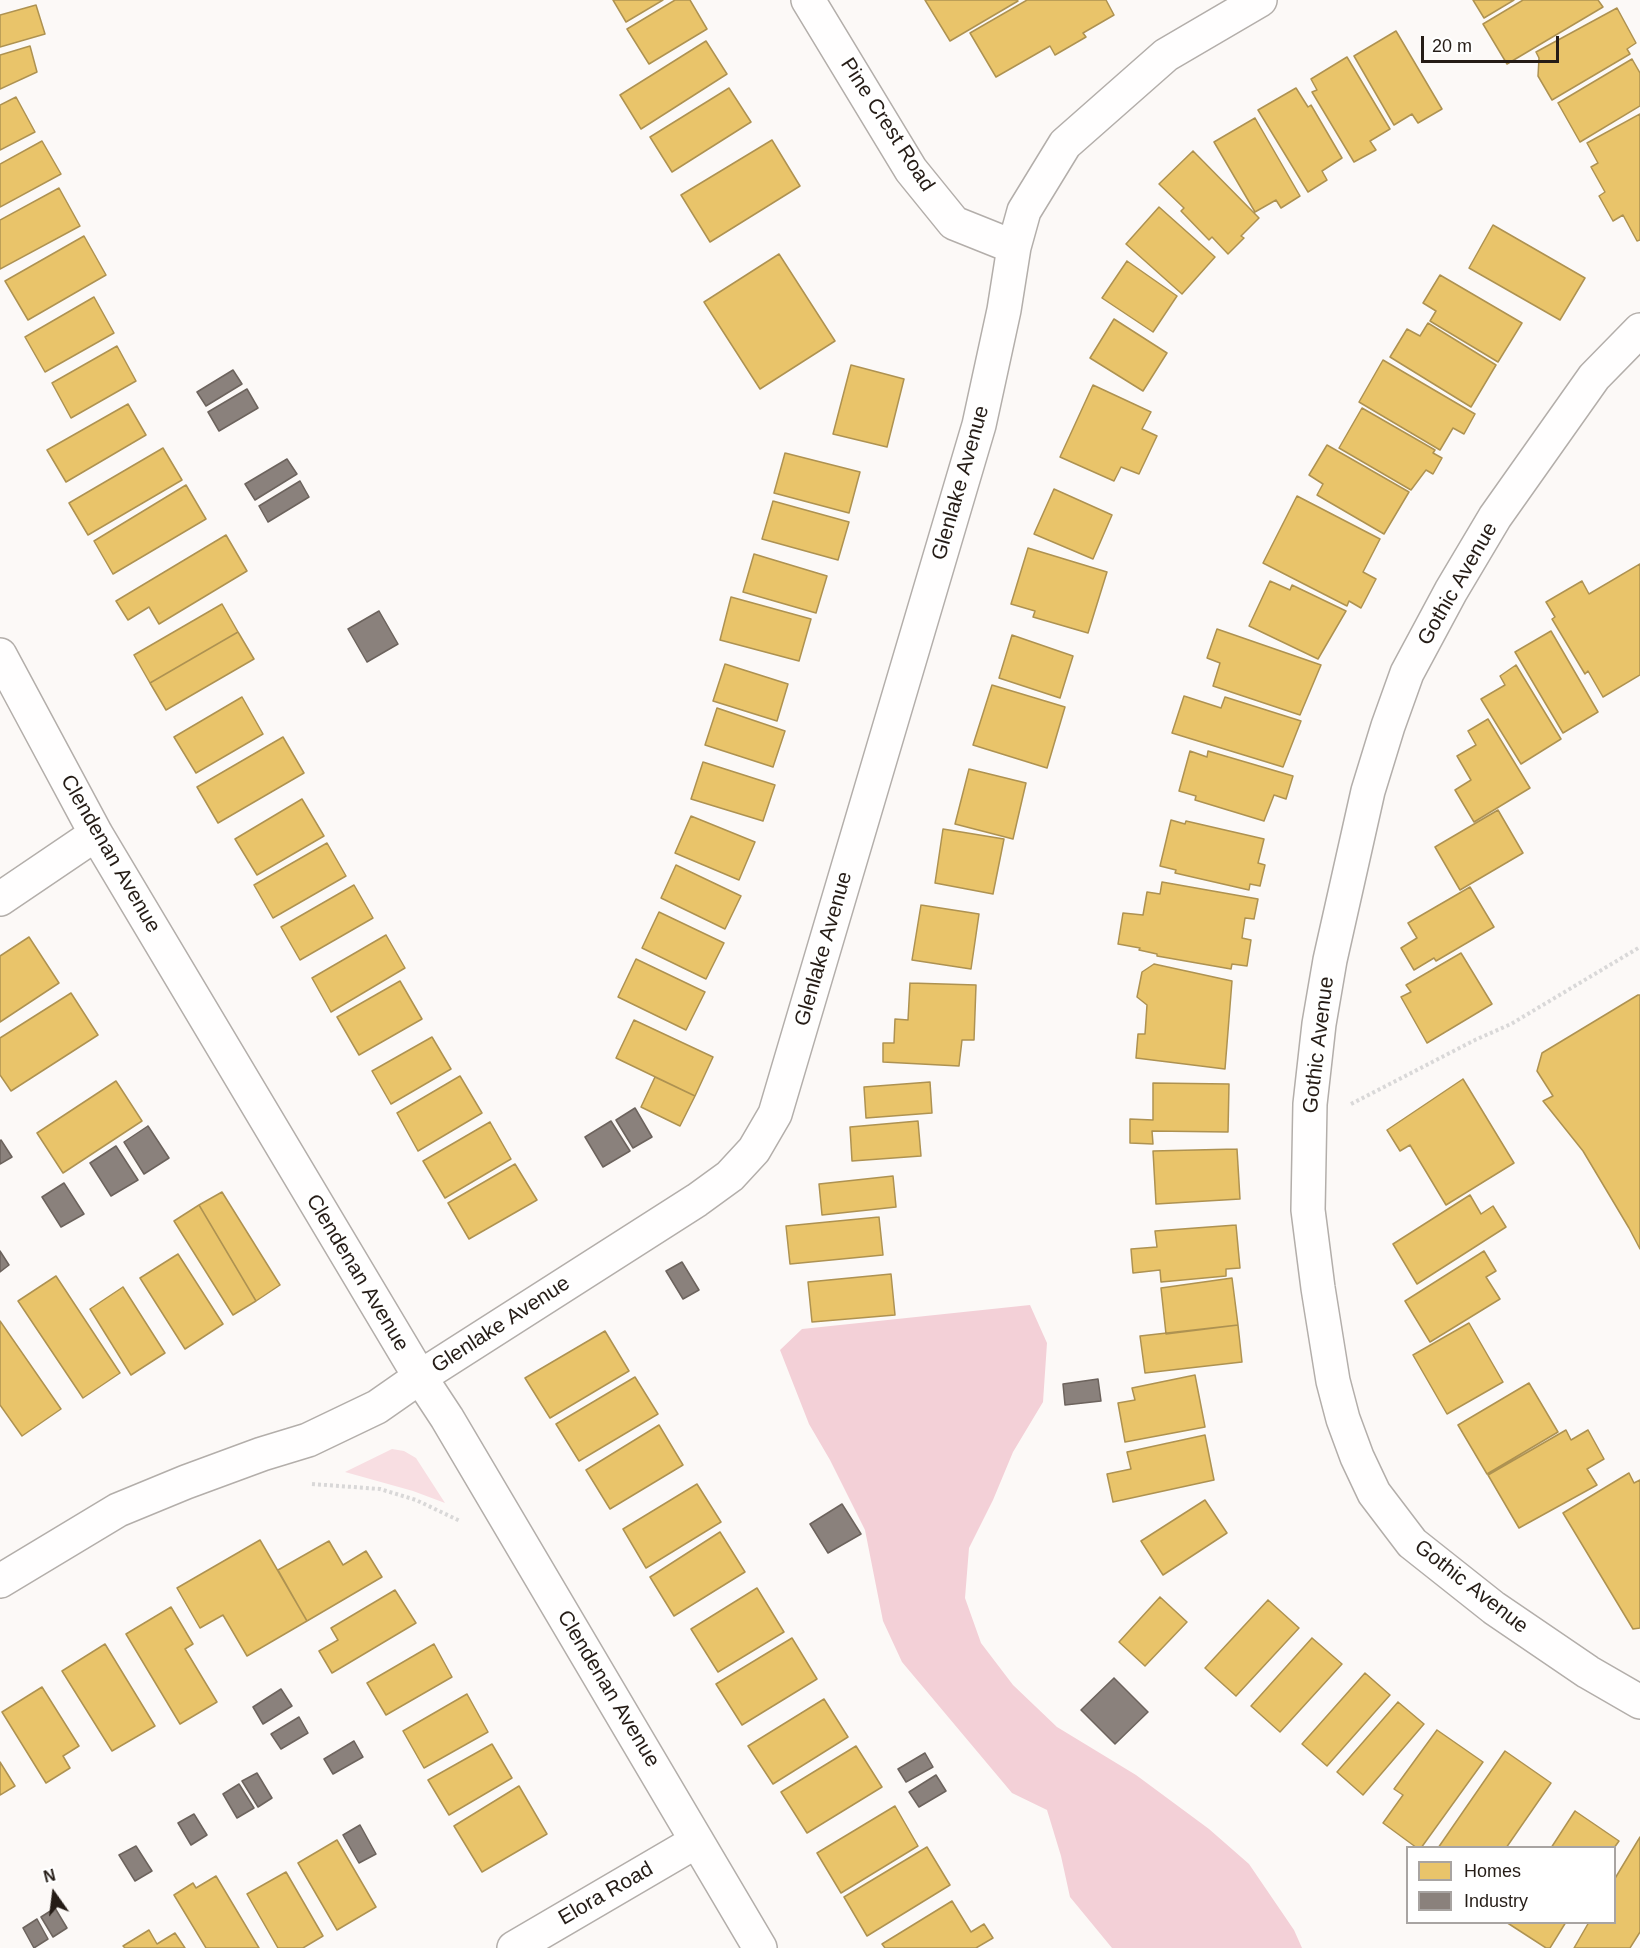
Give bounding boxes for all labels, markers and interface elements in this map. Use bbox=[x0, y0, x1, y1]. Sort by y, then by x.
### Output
scale bar bbox=[1424, 24, 1562, 62]
text: 20 m bbox=[1432, 36, 1472, 56]
street label: Pine Crest Road bbox=[834, 54, 940, 196]
street label: Glenlake Avenue bbox=[927, 403, 995, 563]
street label: Gothic Avenue bbox=[1413, 518, 1503, 650]
street label: Clendenan Avenue bbox=[55, 771, 165, 937]
street label: Glenlake Avenue bbox=[790, 869, 858, 1029]
street label: Gothic Avenue bbox=[1298, 975, 1340, 1115]
street label: Clendenan Avenue bbox=[300, 1190, 414, 1356]
street label: Glenlake Avenue bbox=[427, 1271, 575, 1379]
street label: Gothic Avenue bbox=[1409, 1535, 1533, 1639]
street label: Clendenan Avenue bbox=[551, 1606, 665, 1772]
legend bbox=[1406, 1846, 1616, 1924]
street label: Elora Road bbox=[554, 1857, 658, 1931]
text: Homes bbox=[1464, 1861, 1521, 1881]
north arrow bbox=[24, 1864, 84, 1924]
text: N bbox=[42, 1866, 57, 1886]
text: Industry bbox=[1464, 1891, 1528, 1911]

